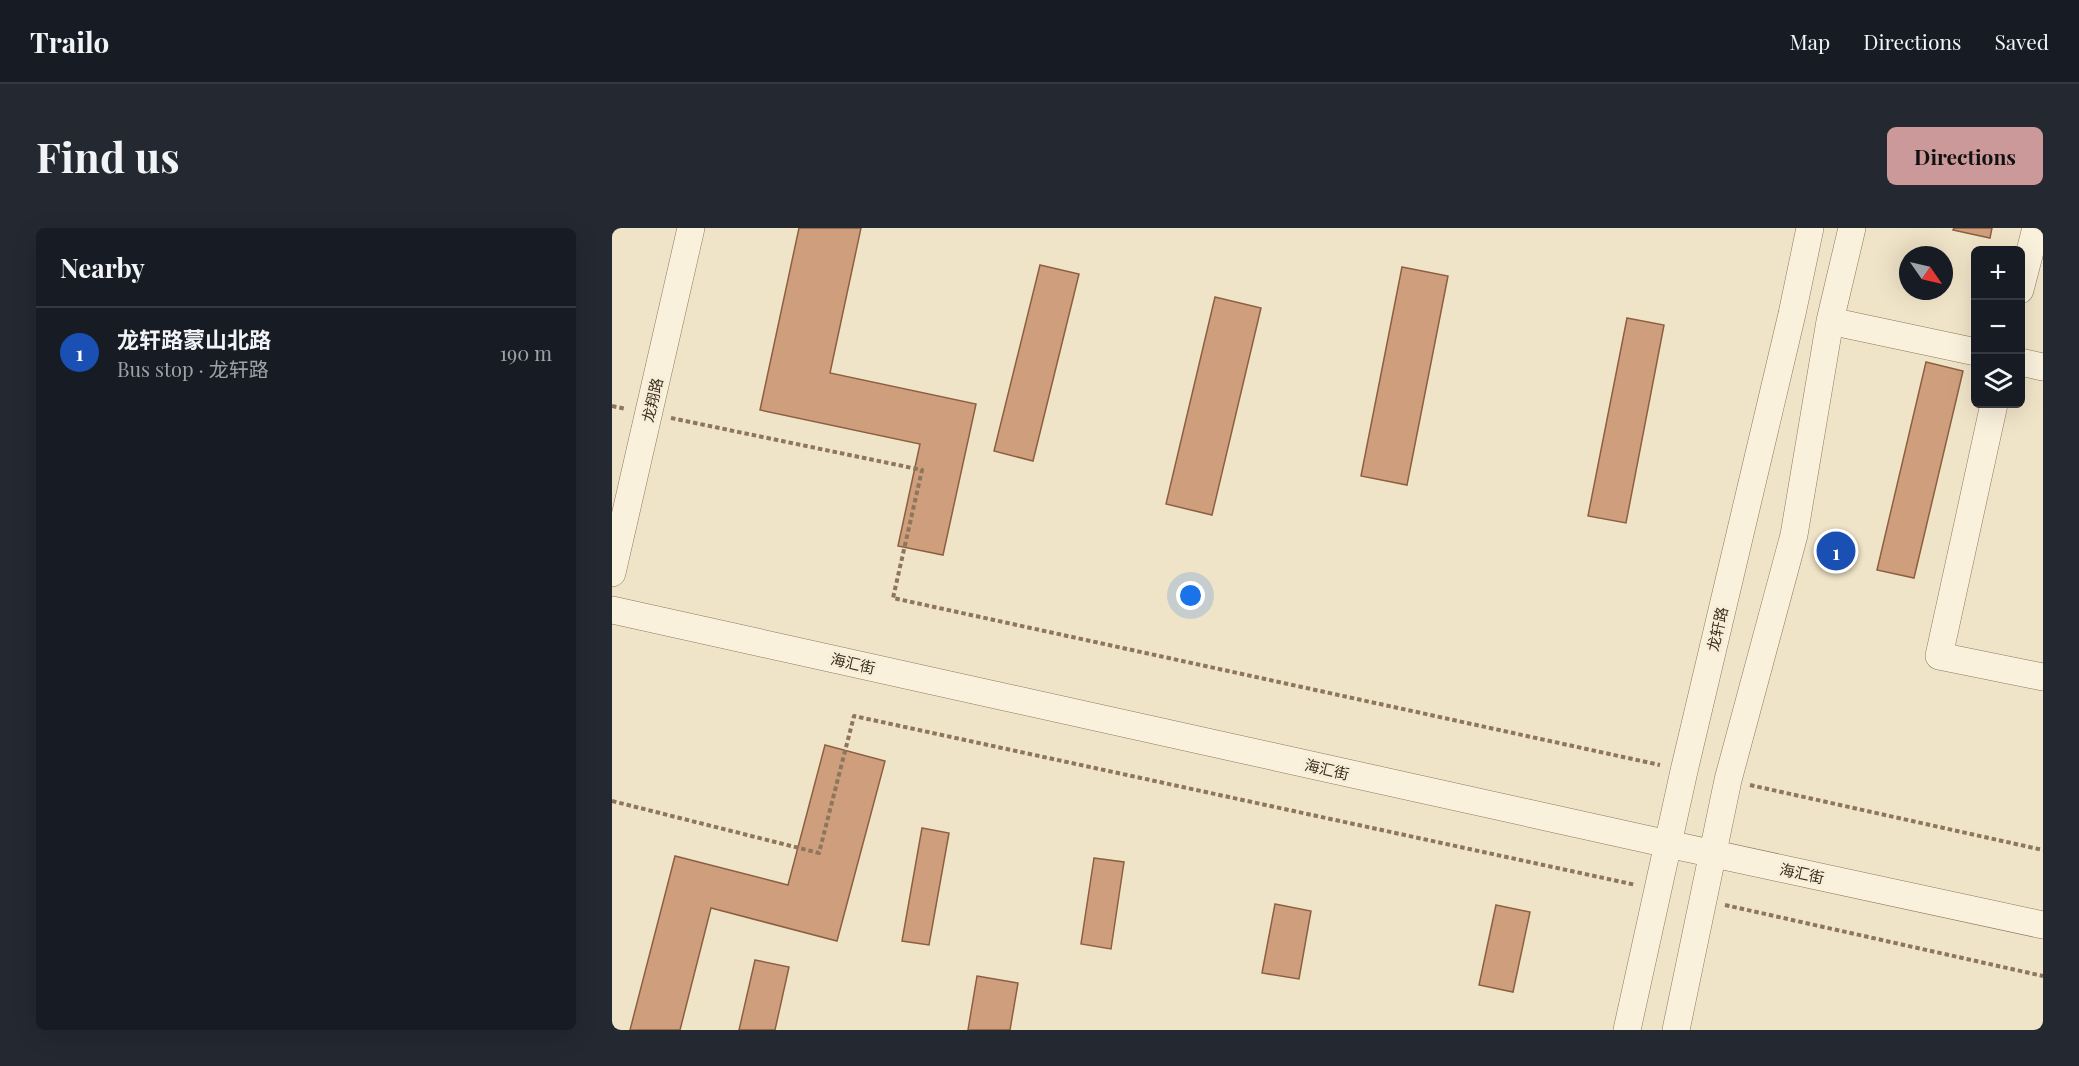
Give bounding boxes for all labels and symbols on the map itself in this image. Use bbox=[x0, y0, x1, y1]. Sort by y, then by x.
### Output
north arrow bbox=[1899, 246, 1953, 300]
street label: 龙翔路 bbox=[637, 376, 667, 424]
pin: 1 bbox=[1816, 528, 1856, 574]
your location bbox=[1176, 581, 1205, 610]
street label: 龙轩路 bbox=[1702, 605, 1732, 653]
street label: 海汇街 bbox=[829, 648, 877, 678]
street label: 海汇街 bbox=[1303, 754, 1351, 784]
street label: 海汇街 bbox=[1778, 859, 1826, 887]

